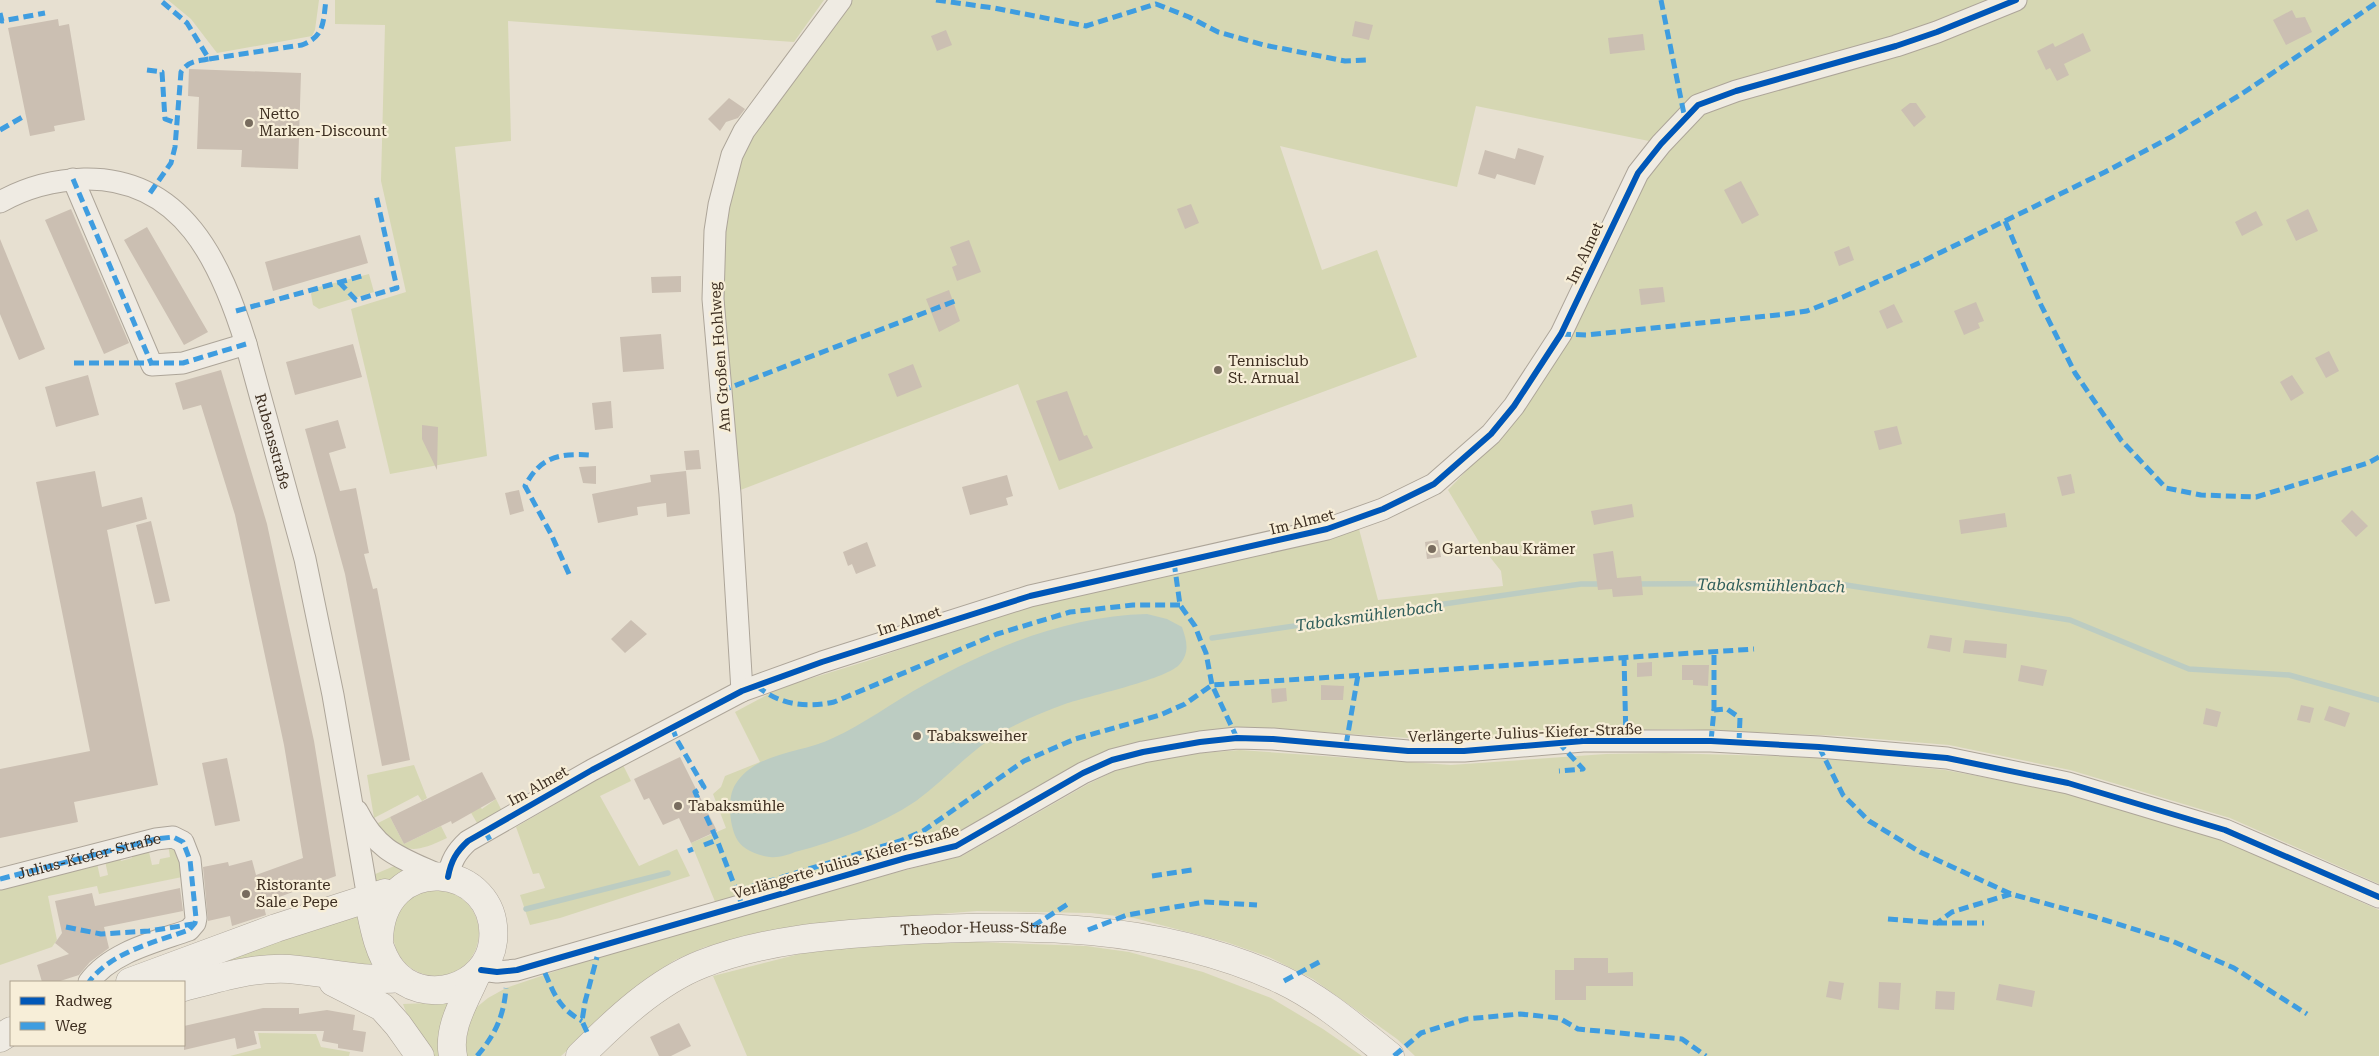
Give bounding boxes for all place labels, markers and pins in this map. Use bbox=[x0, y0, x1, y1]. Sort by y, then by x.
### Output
place label: Netto Marken-Discount bbox=[259, 105, 387, 140]
marker: Netto Marken-Discount bbox=[243, 117, 255, 129]
place label: Tennisclub St. Arnual bbox=[1228, 352, 1309, 387]
marker: Tennisclub St. Arnual bbox=[1212, 364, 1224, 376]
place label: Gartenbau Krämer bbox=[1442, 540, 1575, 558]
marker: Gartenbau Krämer bbox=[1426, 543, 1438, 555]
place label: Tabaksweiher bbox=[927, 727, 1027, 745]
marker: Tabaksweiher bbox=[911, 730, 923, 742]
place label: Tabaksmühle bbox=[688, 797, 785, 815]
marker: Tabaksmühle bbox=[672, 800, 684, 812]
place label: Ristorante Sale e Pepe bbox=[256, 876, 338, 911]
marker: Ristorante Sale e Pepe bbox=[240, 888, 252, 900]

